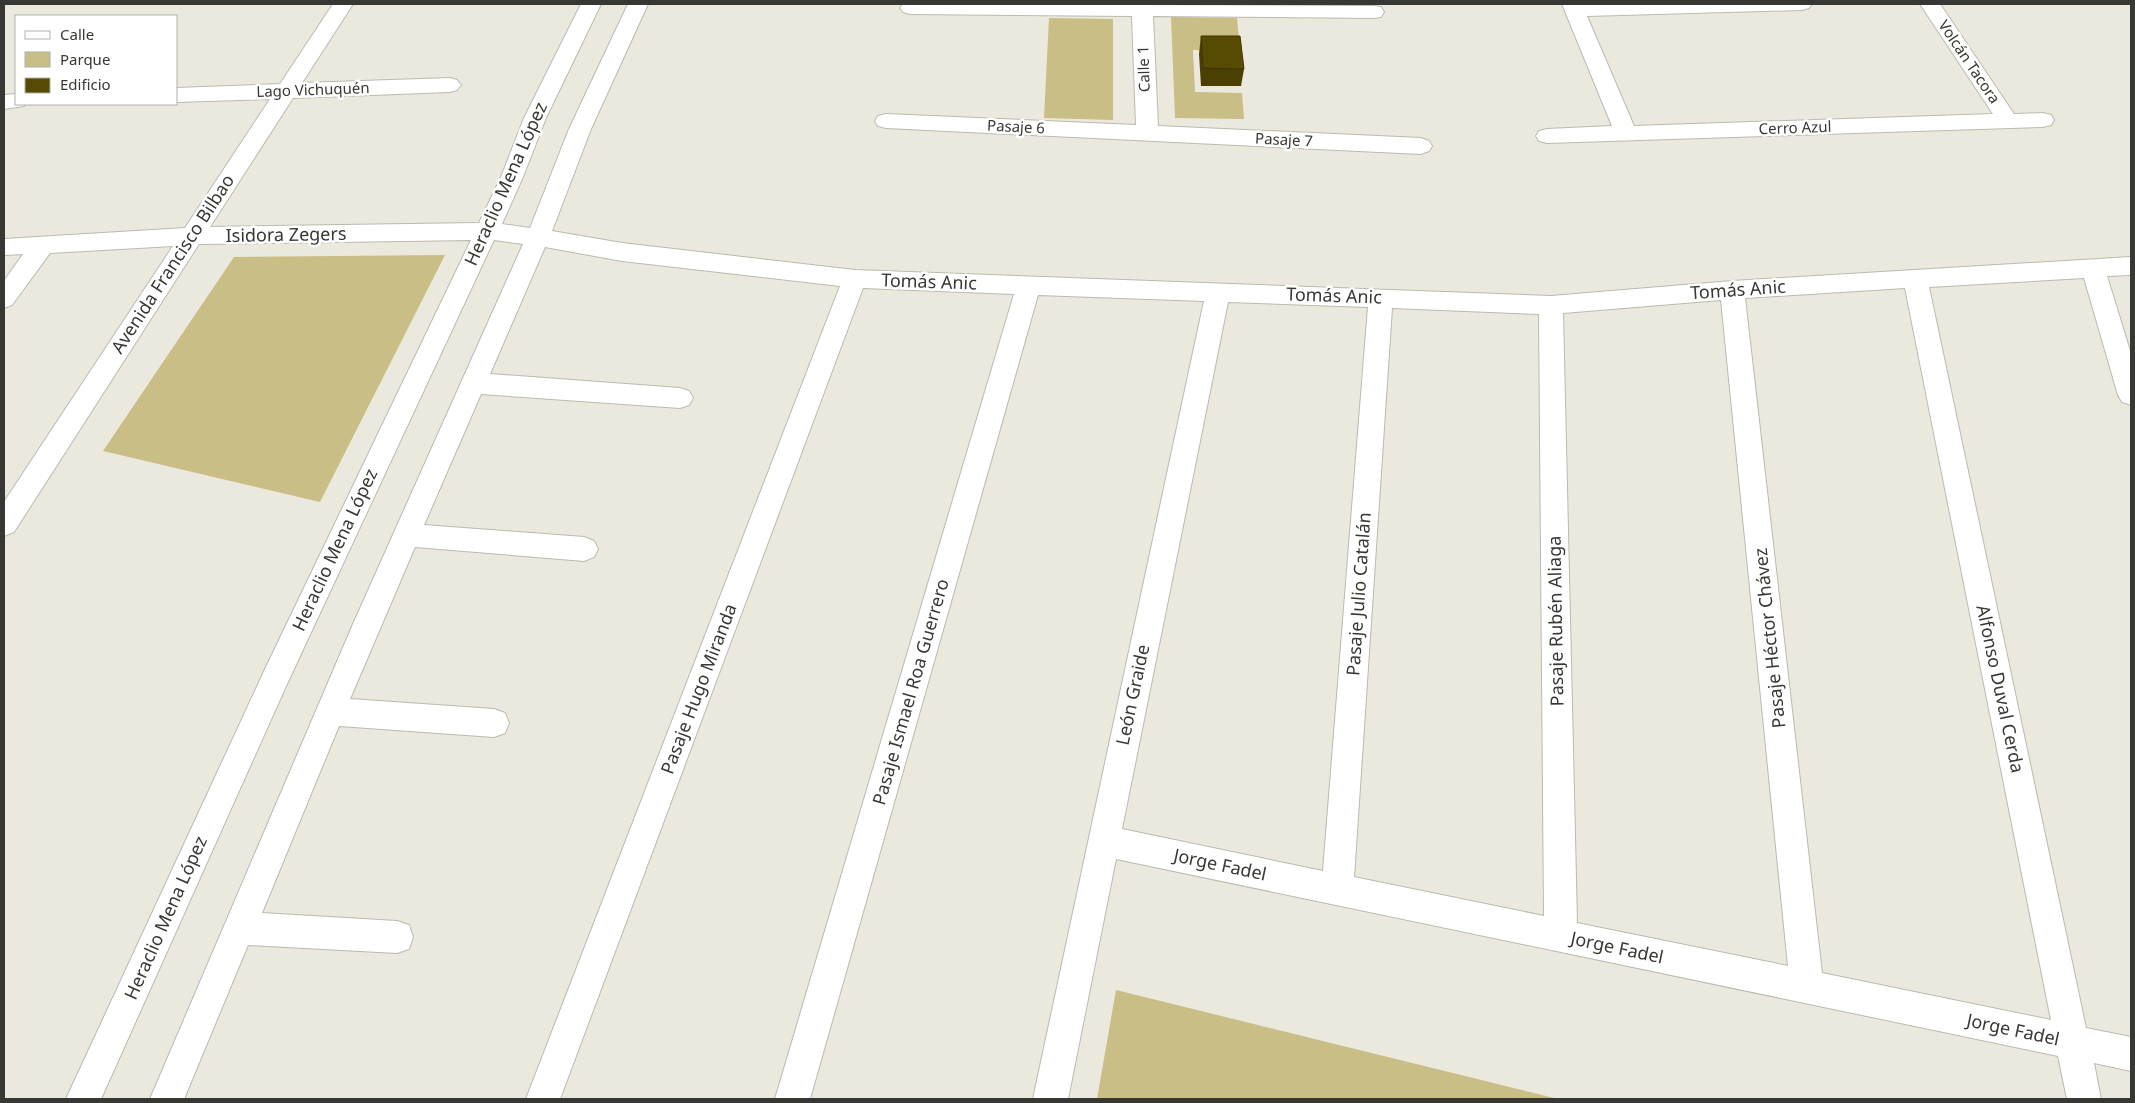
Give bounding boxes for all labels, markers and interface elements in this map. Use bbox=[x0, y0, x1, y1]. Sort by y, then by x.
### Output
legend bbox=[15, 15, 178, 105]
street label: Volcán Tacora bbox=[1935, 16, 2005, 107]
text: Calle bbox=[60, 24, 94, 44]
street label: Calle 1 bbox=[1132, 45, 1154, 93]
text: Parque bbox=[60, 49, 110, 69]
text: Edificio bbox=[60, 74, 111, 94]
street label: Lago Vichuquén bbox=[256, 77, 370, 101]
street label: Heraclio Mena López bbox=[458, 98, 552, 269]
street label: Pasaje 6 bbox=[987, 114, 1045, 138]
street label: Cerro Azul bbox=[1758, 116, 1832, 138]
street label: Pasaje 7 bbox=[1255, 127, 1313, 151]
street label: Avenida Francisco Bilbao bbox=[105, 169, 239, 358]
street label: Isidora Zegers bbox=[225, 221, 347, 247]
street label: Tomás Anic bbox=[881, 267, 978, 295]
street label: Tomás Anic bbox=[1689, 274, 1787, 304]
street label: Tomás Anic bbox=[1286, 281, 1383, 309]
street label: Heraclio Mena López bbox=[286, 465, 382, 635]
street label: Pasaje Julio Catalán bbox=[1340, 511, 1376, 677]
street label: Pasaje Rubén Aliaga bbox=[1542, 536, 1568, 707]
street label: Pasaje Héctor Chávez bbox=[1748, 547, 1790, 729]
street label: Pasaje Ismael Roa Guerrero bbox=[866, 576, 954, 808]
street label: Pasaje Hugo Miranda bbox=[654, 600, 742, 777]
street label: Alfonso Duval Cerda bbox=[1971, 603, 2031, 775]
street label: León Graide bbox=[1110, 642, 1154, 747]
street label: Heraclio Mena López bbox=[118, 832, 212, 1003]
street label: Jorge Fadel bbox=[1170, 842, 1269, 886]
street label: Jorge Fadel bbox=[1567, 925, 1666, 969]
street label: Jorge Fadel bbox=[1963, 1007, 2062, 1051]

